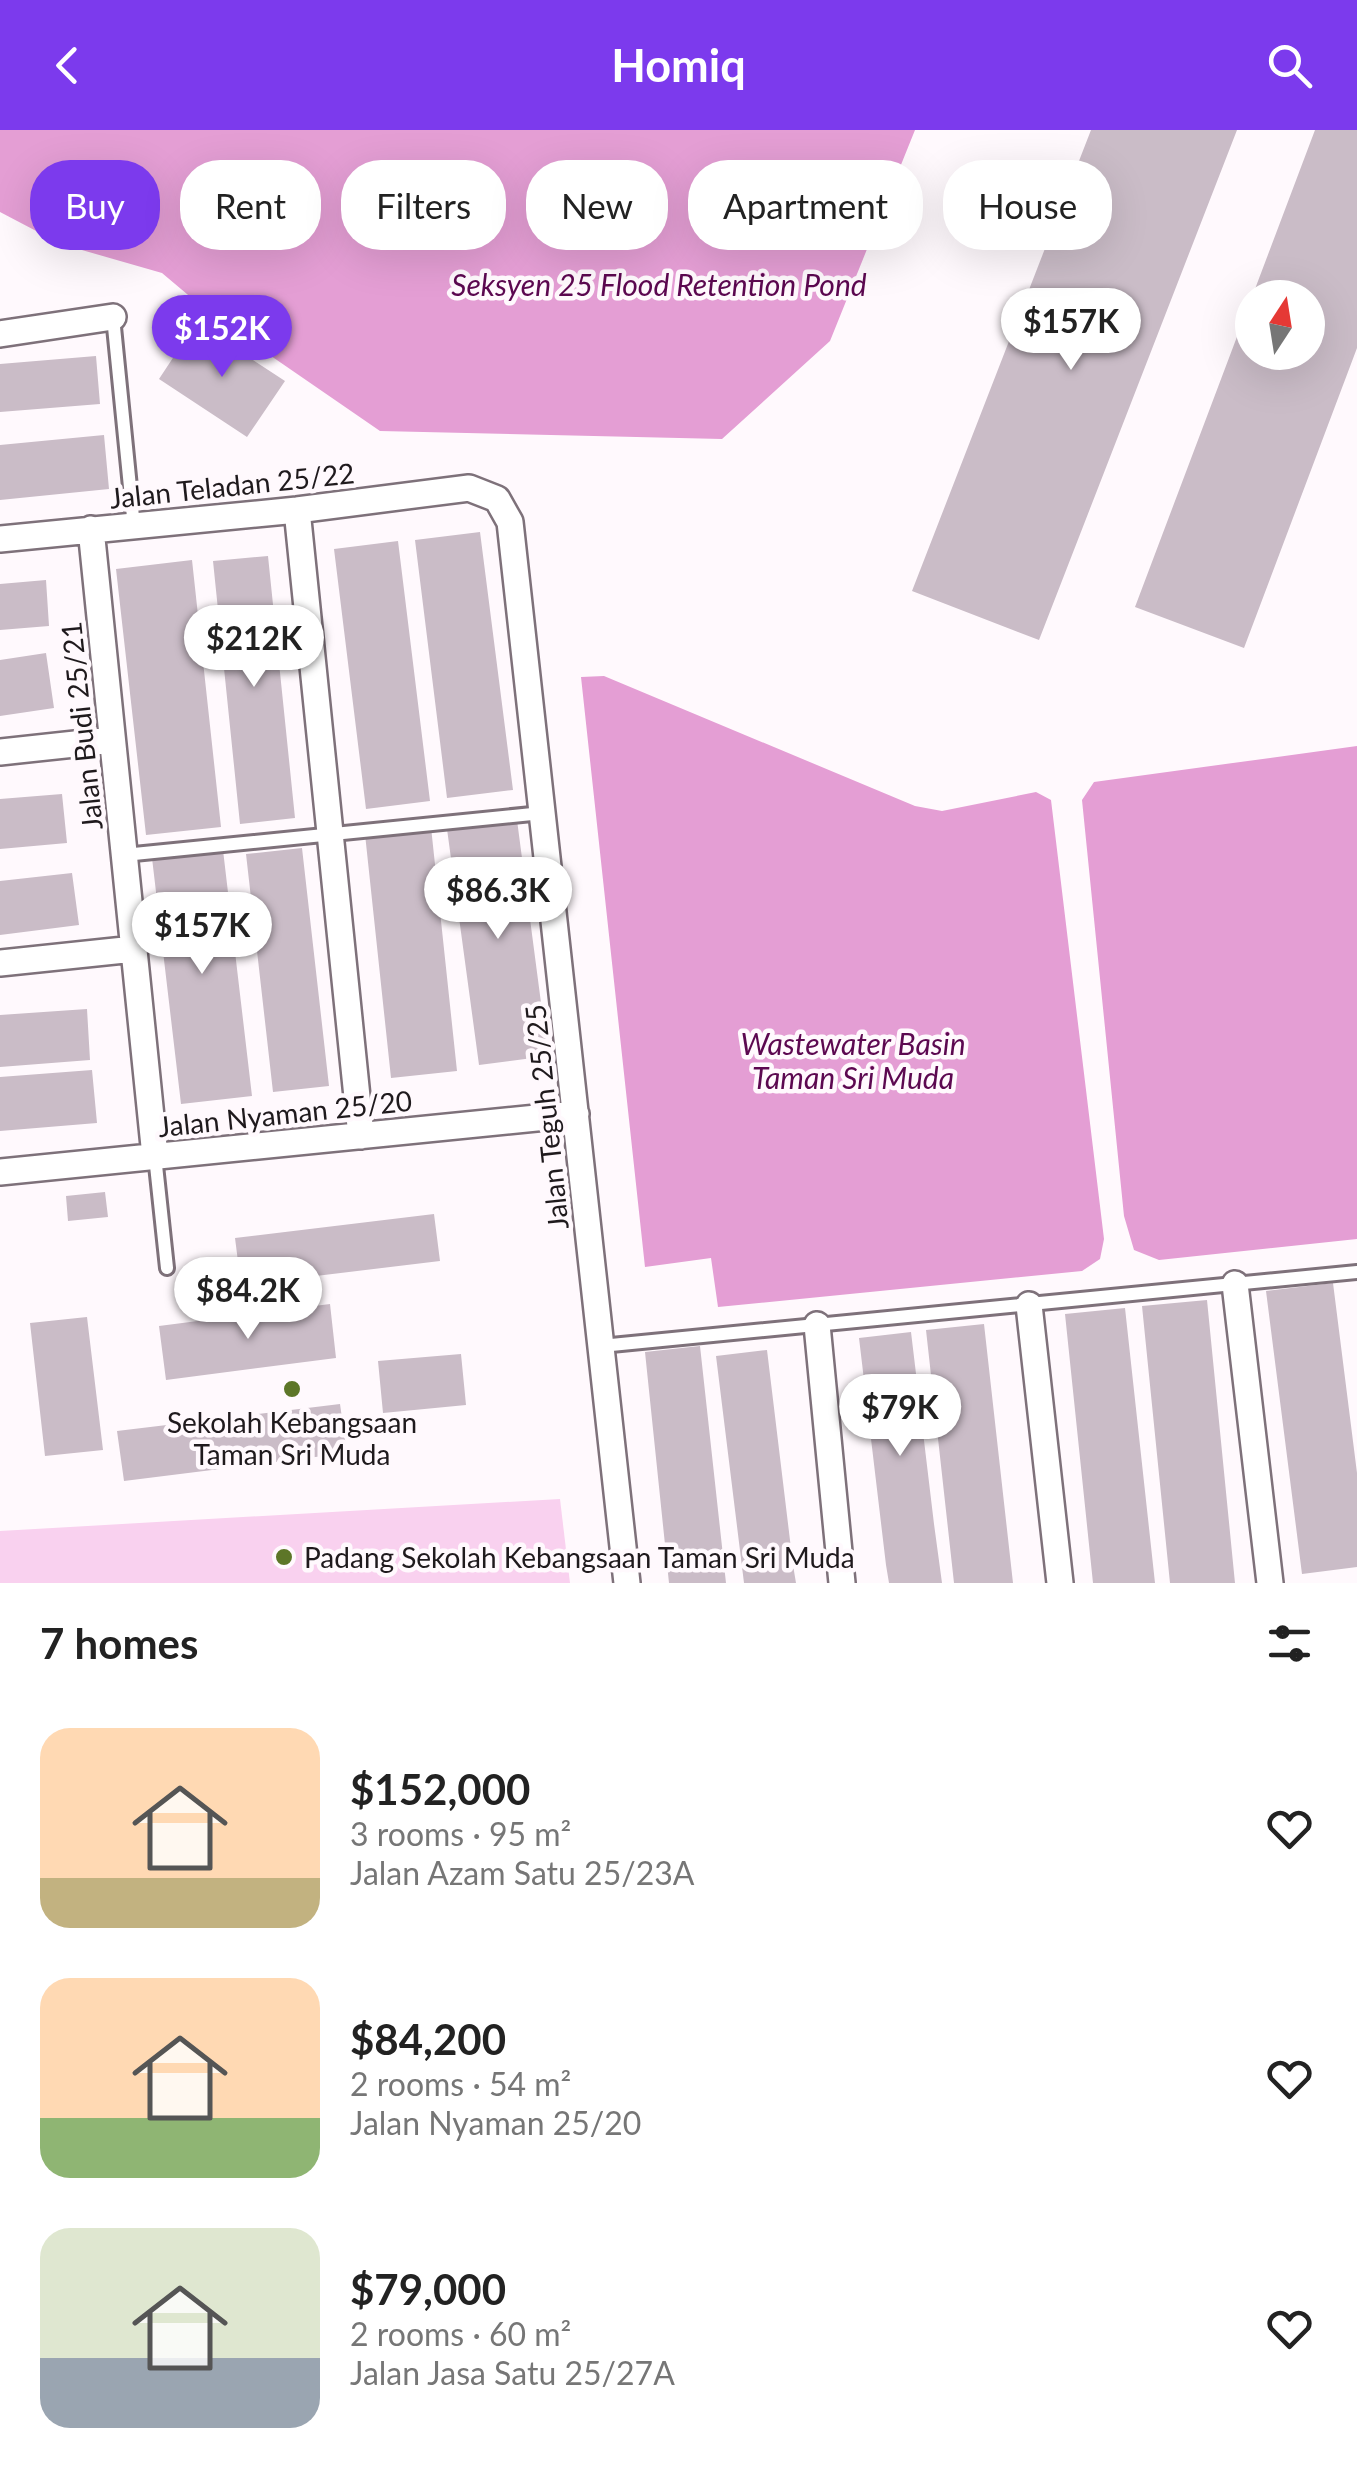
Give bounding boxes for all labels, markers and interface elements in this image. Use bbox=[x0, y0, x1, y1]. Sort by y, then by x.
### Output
icon: back bbox=[40, 38, 95, 93]
text: Homiq bbox=[611, 38, 746, 92]
icon: search bbox=[1262, 38, 1317, 93]
chip: Buy bbox=[30, 160, 160, 250]
chip: Rent bbox=[180, 160, 321, 250]
chip: Filters bbox=[341, 160, 506, 250]
chip: New bbox=[526, 160, 668, 250]
chip: Apartment bbox=[688, 160, 923, 250]
chip: House bbox=[943, 160, 1112, 250]
water label: Seksyen 25 Flood Retention Pond bbox=[451, 266, 867, 302]
north arrow bbox=[1235, 280, 1325, 370]
map controls bbox=[1235, 280, 1325, 370]
pin: $157K bbox=[1001, 288, 1141, 373]
pin: $152K bbox=[152, 295, 292, 380]
text: $157K bbox=[1023, 301, 1119, 340]
text: $152K bbox=[174, 308, 270, 347]
street label: Jalan Teladan 25/22 bbox=[108, 455, 356, 515]
pin: $212K bbox=[184, 605, 324, 690]
text: $212K bbox=[206, 618, 302, 657]
street label: Jalan Budi 25/21 bbox=[53, 620, 109, 832]
pin: $86.3K bbox=[417, 857, 579, 942]
text: $86.3K bbox=[446, 870, 550, 909]
pin: $157K bbox=[132, 892, 272, 977]
text: $157K bbox=[154, 905, 250, 944]
street label: Jalan Teguh 25/25 bbox=[517, 1003, 575, 1231]
water label: Wastewater Basin Taman Sri Muda bbox=[740, 1025, 966, 1095]
street label: Jalan Nyaman 25/20 bbox=[156, 1083, 414, 1143]
pin: $84.2K bbox=[167, 1257, 329, 1342]
text: $84.2K bbox=[196, 1270, 300, 1309]
pin: $79K bbox=[841, 1374, 959, 1459]
marker: Sekolah Kebangsaan Taman Sri Muda bbox=[281, 1378, 303, 1400]
text: $79K bbox=[861, 1387, 939, 1426]
place label: Sekolah Kebangsaan Taman Sri Muda bbox=[167, 1405, 417, 1471]
place label: Padang Sekolah Kebangsaan Taman Sri Muda bbox=[304, 1540, 855, 1574]
marker: Padang Sekolah Kebangsaan Taman Sri Muda bbox=[273, 1546, 295, 1568]
icon: filters bbox=[1262, 1616, 1317, 1671]
text: 7 homes bbox=[40, 1618, 198, 1668]
text: $152,000 bbox=[350, 1764, 530, 1814]
icon: home bbox=[120, 1768, 240, 1888]
icon: heart bbox=[1262, 1801, 1317, 1856]
text: 3 rooms · 95 m² bbox=[350, 1814, 571, 1853]
text: Jalan Azam Satu 25/23A bbox=[350, 1853, 694, 1892]
text: $84,200 bbox=[350, 2014, 506, 2064]
icon: home bbox=[120, 2018, 240, 2138]
icon: heart bbox=[1262, 2051, 1317, 2106]
text: 2 rooms · 54 m² bbox=[350, 2064, 571, 2103]
text: Jalan Nyaman 25/20 bbox=[350, 2103, 641, 2142]
text: $79,000 bbox=[350, 2264, 506, 2314]
icon: home bbox=[120, 2268, 240, 2388]
icon: heart bbox=[1262, 2301, 1317, 2356]
text: 2 rooms · 60 m² bbox=[350, 2314, 571, 2353]
text: Jalan Jasa Satu 25/27A bbox=[350, 2353, 675, 2392]

